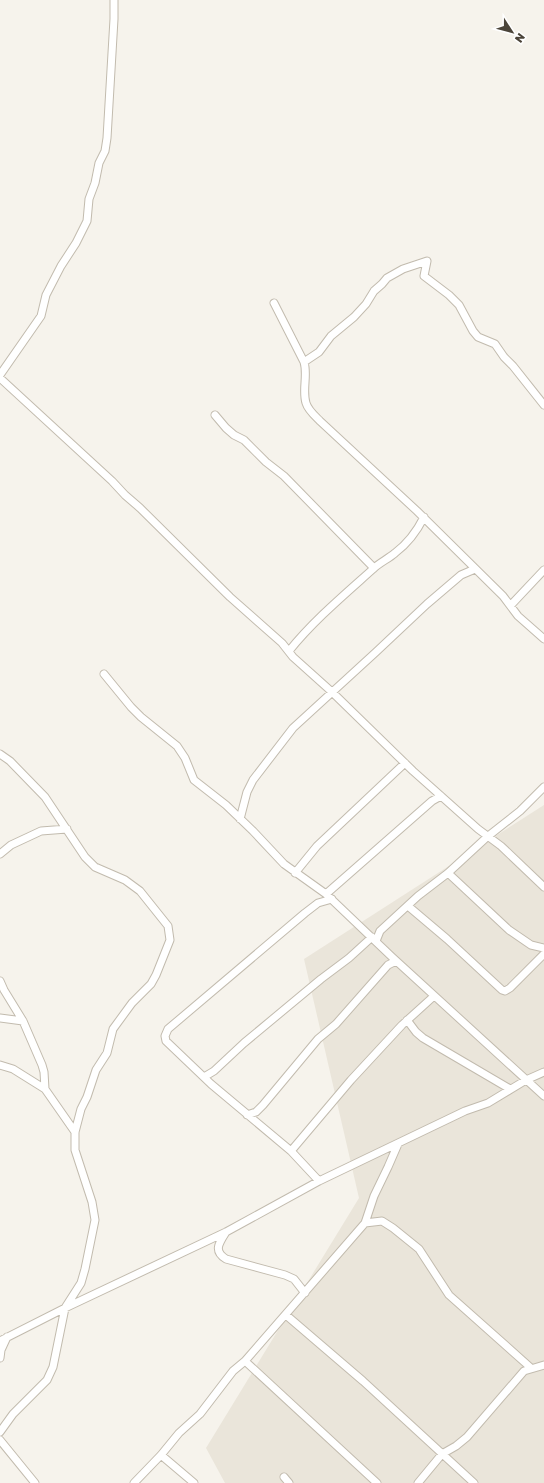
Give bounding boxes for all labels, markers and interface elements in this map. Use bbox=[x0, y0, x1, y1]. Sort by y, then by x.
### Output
north arrow bbox=[492, 12, 532, 52]
text: N bbox=[513, 31, 528, 45]

